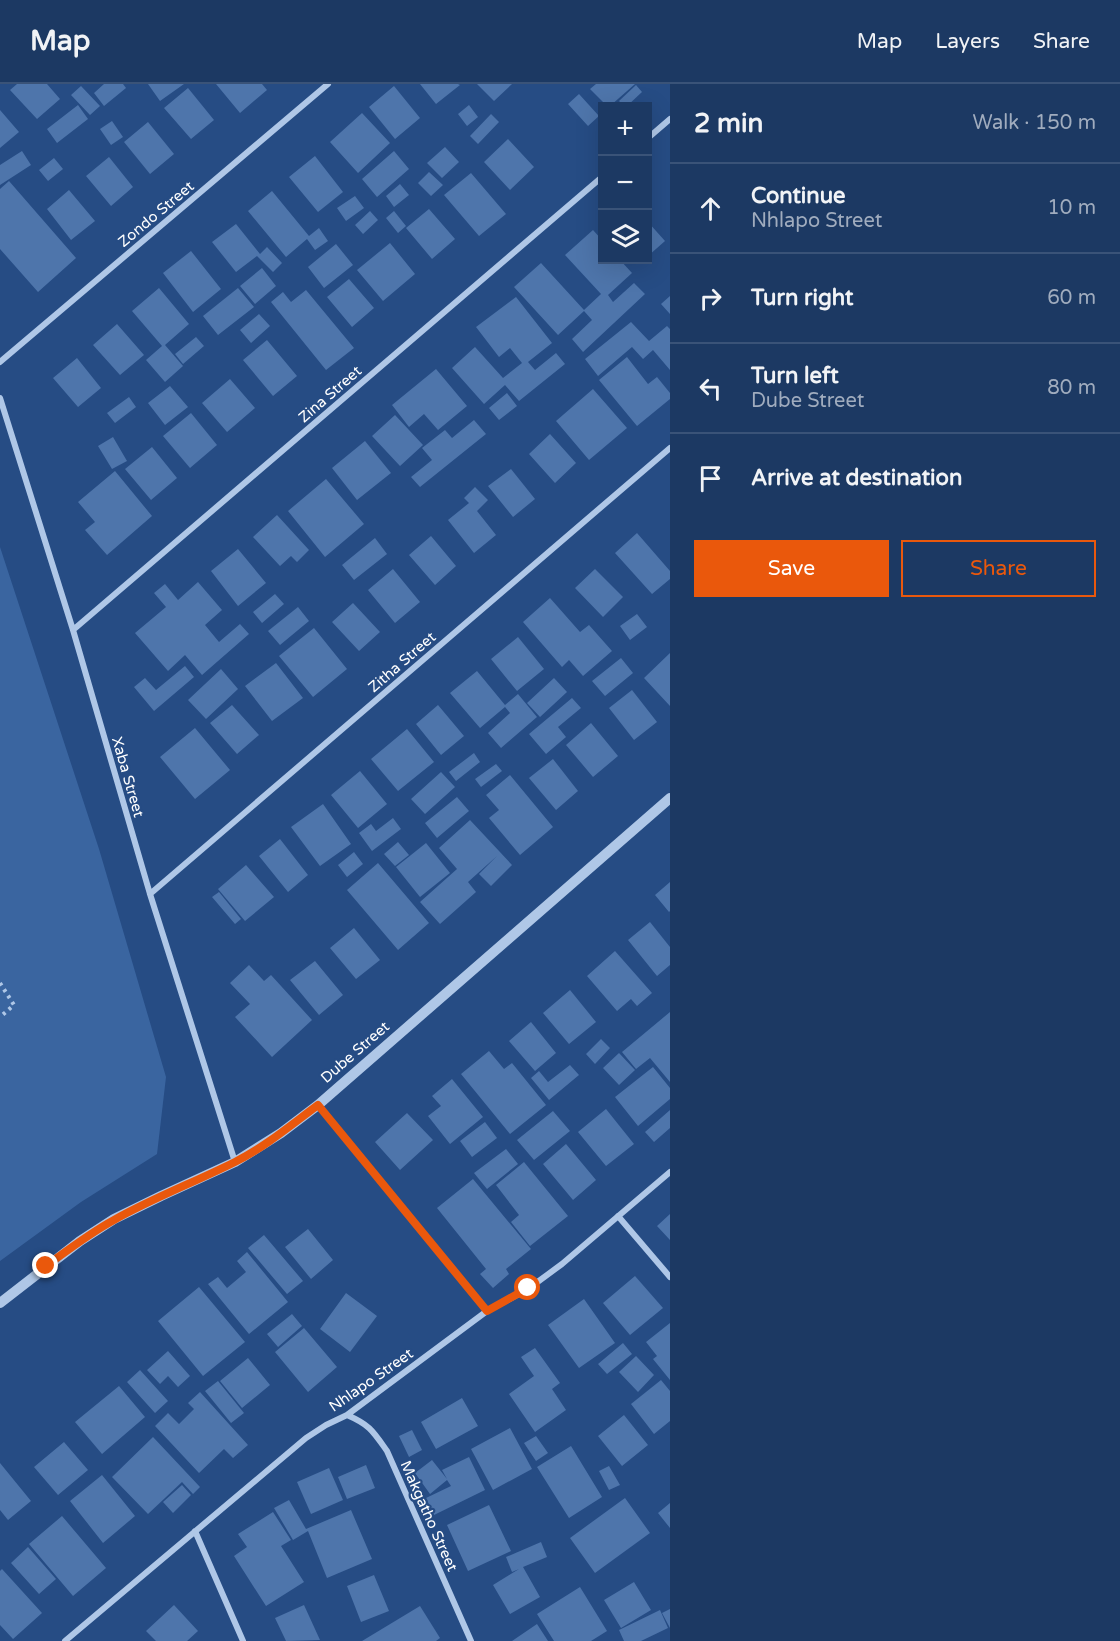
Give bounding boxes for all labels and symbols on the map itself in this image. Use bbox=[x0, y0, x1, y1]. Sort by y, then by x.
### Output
street label: Zondo Street bbox=[115, 177, 198, 251]
street label: Zina Street bbox=[295, 362, 365, 426]
street label: Zitha Street bbox=[365, 628, 440, 696]
street label: Xaba Street bbox=[108, 735, 148, 820]
street label: Dube Street bbox=[317, 1017, 393, 1087]
route end bbox=[32, 1252, 58, 1278]
route start bbox=[514, 1274, 540, 1300]
street label: Nhlapo Street bbox=[325, 1344, 417, 1416]
street label: Makgatho Street bbox=[396, 1458, 462, 1574]

